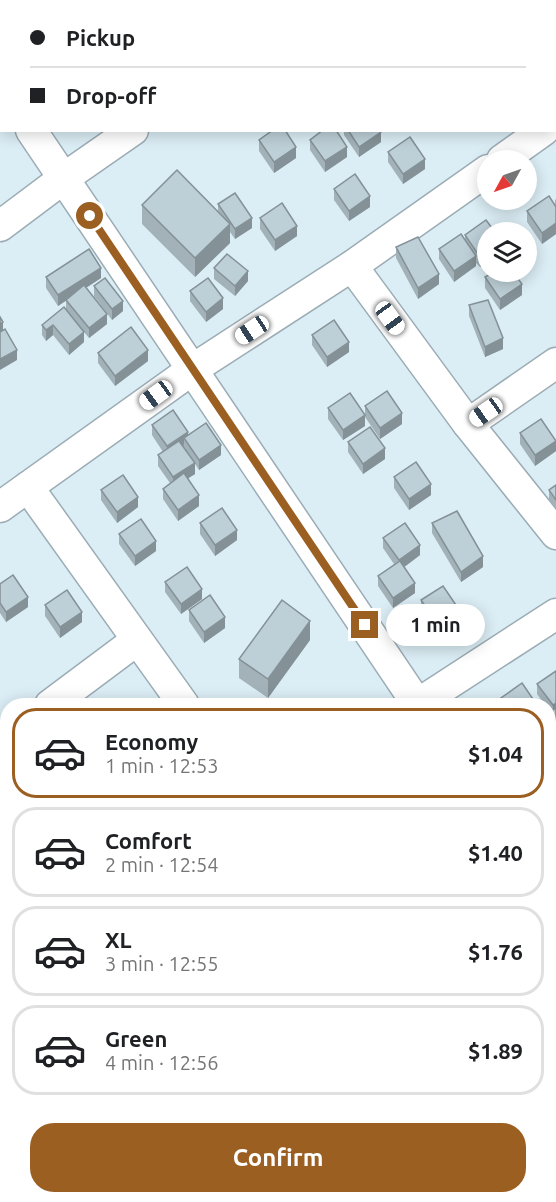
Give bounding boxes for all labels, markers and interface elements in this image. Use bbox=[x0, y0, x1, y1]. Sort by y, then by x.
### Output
text: Pickup bbox=[66, 25, 135, 50]
text: Drop-off bbox=[66, 83, 156, 108]
north arrow bbox=[477, 150, 537, 210]
map controls bbox=[477, 150, 537, 282]
route start bbox=[76, 202, 103, 229]
button: layers bbox=[477, 222, 537, 282]
car bbox=[372, 298, 408, 338]
car bbox=[232, 313, 272, 347]
car bbox=[136, 377, 176, 413]
car bbox=[466, 394, 506, 430]
callout: 1 min bbox=[386, 604, 485, 646]
route end bbox=[351, 611, 378, 638]
text: 1 min bbox=[410, 613, 461, 636]
icon: car bbox=[33, 726, 87, 780]
text: Economy bbox=[105, 729, 198, 754]
text: $1.04 bbox=[468, 741, 523, 766]
text: 1 min · 12:53 bbox=[105, 754, 219, 777]
icon: car bbox=[33, 825, 87, 879]
text: Comfort bbox=[105, 828, 192, 853]
text: $1.40 bbox=[468, 840, 523, 865]
text: 2 min · 12:54 bbox=[105, 853, 219, 876]
icon: car bbox=[33, 924, 87, 978]
text: XL bbox=[105, 927, 132, 952]
text: $1.76 bbox=[468, 939, 523, 964]
text: 3 min · 12:55 bbox=[105, 952, 219, 975]
icon: car bbox=[33, 1023, 87, 1077]
text: Green bbox=[105, 1026, 167, 1051]
text: $1.89 bbox=[468, 1038, 523, 1063]
text: 4 min · 12:56 bbox=[105, 1051, 219, 1074]
button: Confirm bbox=[30, 1123, 526, 1192]

